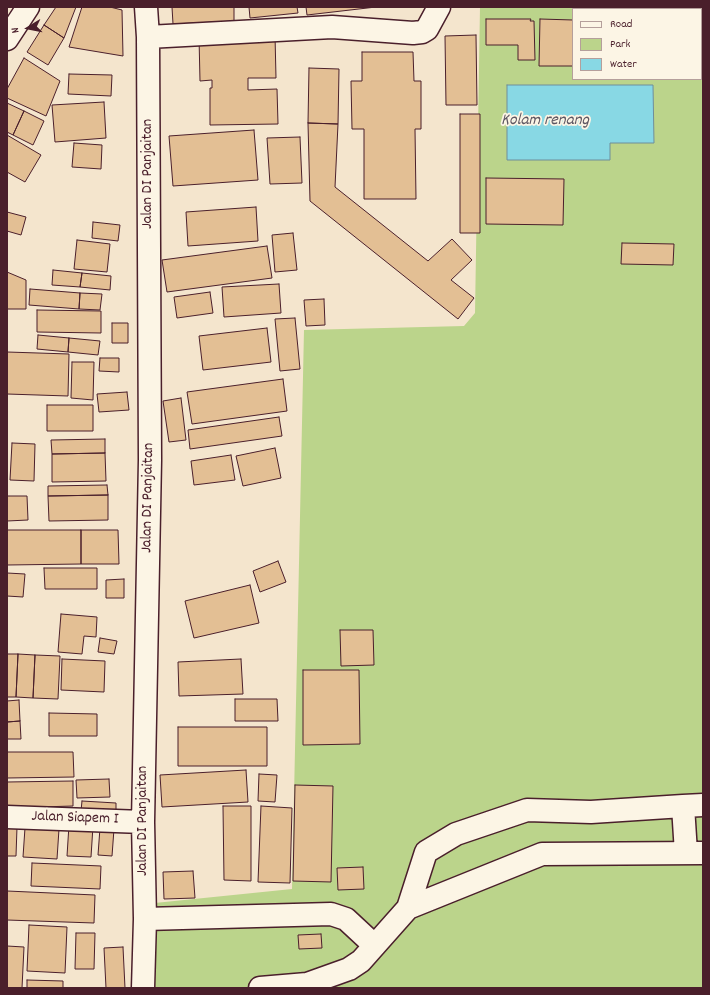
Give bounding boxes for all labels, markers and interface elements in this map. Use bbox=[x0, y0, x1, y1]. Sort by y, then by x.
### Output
north arrow bbox=[8, 8, 48, 48]
legend bbox=[572, 8, 702, 80]
text: Road bbox=[610, 16, 632, 33]
text: N bbox=[8, 26, 25, 34]
text: Park bbox=[610, 36, 630, 53]
text: Water bbox=[610, 56, 637, 73]
water label: Kolam renang bbox=[501, 112, 589, 132]
street label: Jalan DI Panjaitan bbox=[139, 119, 159, 229]
street label: Jalan DI Panjaitan bbox=[138, 443, 160, 553]
street label: Jalan DI Panjaitan bbox=[134, 766, 154, 876]
street label: Jalan Siapem I bbox=[31, 808, 119, 830]

